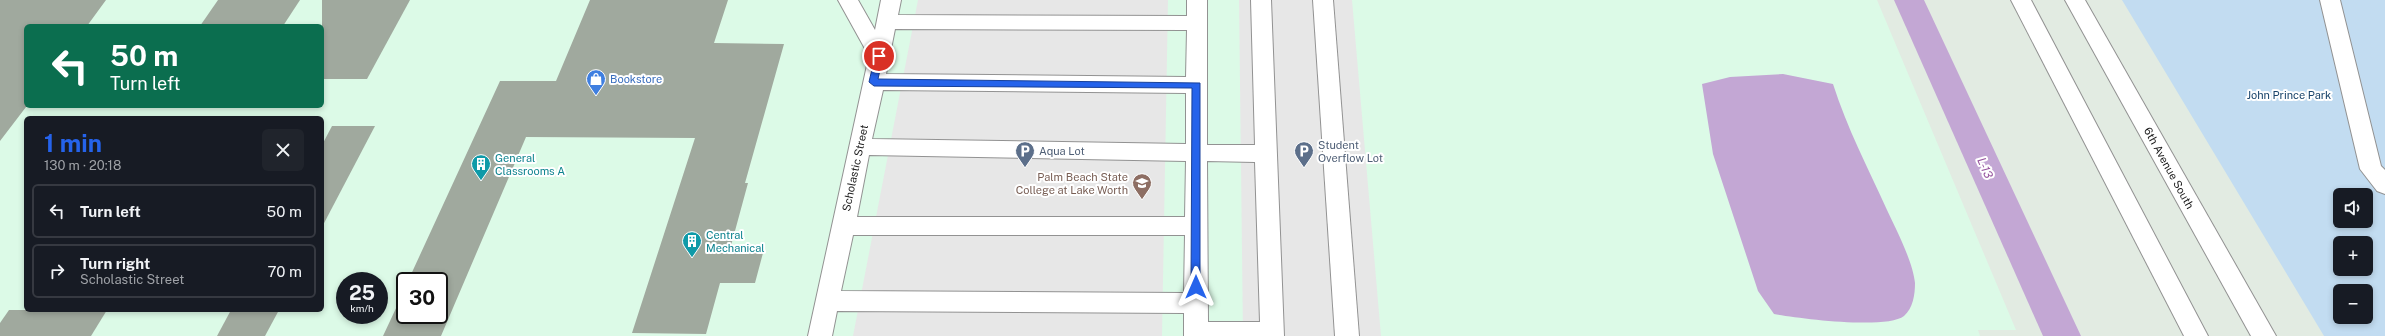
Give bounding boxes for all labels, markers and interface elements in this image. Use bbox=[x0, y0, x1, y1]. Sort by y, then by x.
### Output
text: 50 m bbox=[110, 39, 178, 72]
pin bbox=[862, 39, 896, 73]
icon: left bbox=[44, 40, 96, 92]
icon: arrive bbox=[868, 45, 890, 67]
shop icon: Bookstore bbox=[585, 68, 607, 96]
text: Turn left bbox=[110, 73, 180, 94]
place label: Bookstore bbox=[610, 73, 662, 85]
park label: John Prince Park bbox=[2247, 89, 2331, 101]
street label: Scholastic Street bbox=[840, 124, 870, 212]
street label: 6th Avenue South bbox=[2142, 125, 2196, 211]
text: 1 min bbox=[44, 129, 102, 157]
button: close bbox=[262, 129, 304, 171]
place label: Student Overflow Lot bbox=[1318, 139, 1383, 164]
parking icon: Aqua Lot bbox=[1014, 140, 1036, 168]
parking icon: Student Overflow Lot bbox=[1293, 140, 1315, 168]
place label: Aqua Lot bbox=[1039, 145, 1085, 157]
place label: General Classrooms A bbox=[495, 152, 565, 177]
building icon: General Classrooms A bbox=[470, 153, 492, 181]
water label: L-13 bbox=[1974, 155, 1996, 181]
text: 130 m · 20:18 bbox=[44, 158, 121, 173]
place label: Palm Beach State College at Lake Worth bbox=[1016, 171, 1128, 196]
school or university icon: Palm Beach State College at Lake Worth bbox=[1131, 172, 1153, 200]
map controls bbox=[2333, 188, 2373, 324]
button: sound bbox=[2333, 188, 2373, 228]
icon: left bbox=[46, 200, 68, 222]
text: Turn left bbox=[80, 203, 141, 220]
text: 50 m bbox=[267, 203, 302, 220]
place label: Central Mechanical bbox=[706, 229, 765, 254]
building icon: Central Mechanical bbox=[681, 230, 703, 258]
button: + bbox=[2333, 236, 2373, 276]
text: Turn right bbox=[80, 255, 150, 272]
icon: right bbox=[46, 260, 68, 282]
text: 70 m bbox=[267, 263, 302, 280]
position arrow bbox=[1175, 266, 1217, 308]
text: Scholastic Street bbox=[80, 272, 184, 287]
speed limit sign: 30 bbox=[396, 272, 448, 324]
text: 25 bbox=[349, 281, 375, 305]
button: − bbox=[2333, 284, 2373, 324]
text: km/h bbox=[350, 302, 374, 314]

